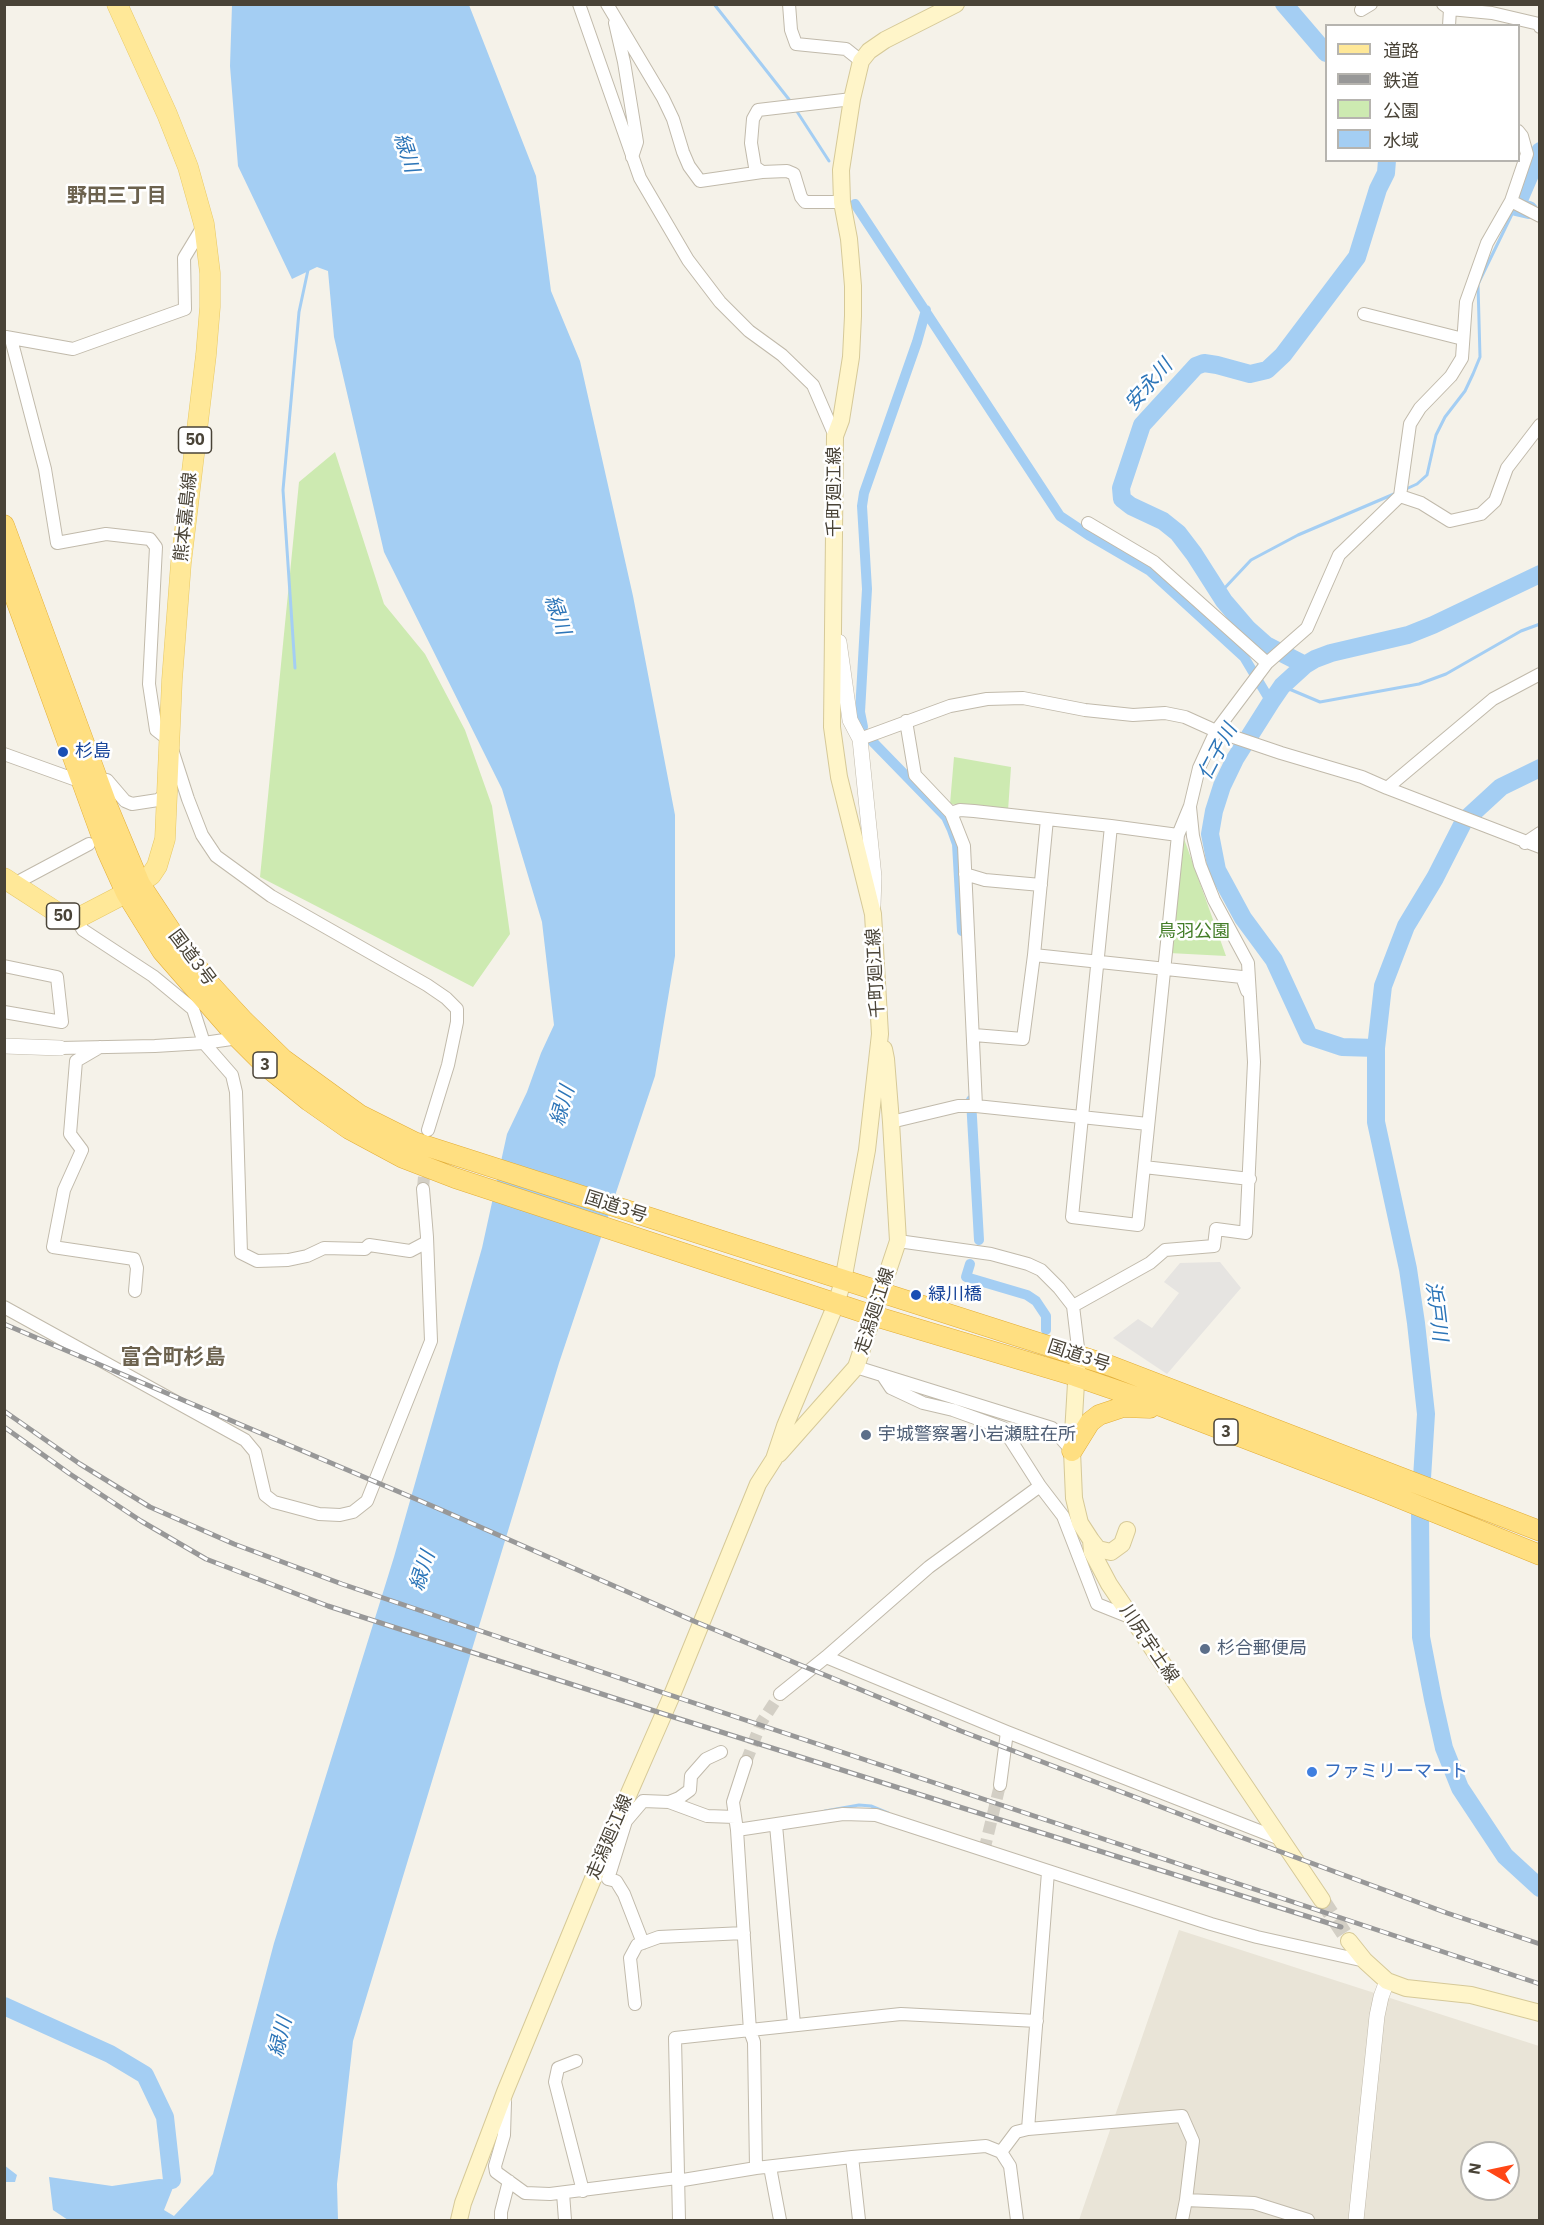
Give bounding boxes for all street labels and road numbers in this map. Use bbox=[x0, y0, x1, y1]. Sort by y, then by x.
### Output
road number: 50 bbox=[178, 427, 212, 453]
street label: 千町廻江線 bbox=[824, 447, 846, 537]
street label: 熊本嘉島線 bbox=[171, 471, 201, 563]
road number: 50 bbox=[46, 903, 80, 929]
street label: 国道3号 bbox=[164, 926, 220, 990]
street label: 千町廻江線 bbox=[863, 927, 889, 1019]
road number: 3 bbox=[253, 1052, 277, 1078]
street label: 国道3号 bbox=[582, 1187, 650, 1227]
street label: 走潟廻江線 bbox=[851, 1265, 899, 1357]
street label: 国道3号 bbox=[1045, 1336, 1113, 1376]
road number: 3 bbox=[1214, 1419, 1238, 1445]
street label: 川尻宇土線 bbox=[1115, 1601, 1183, 1687]
street label: 走潟廻江線 bbox=[582, 1791, 638, 1883]

